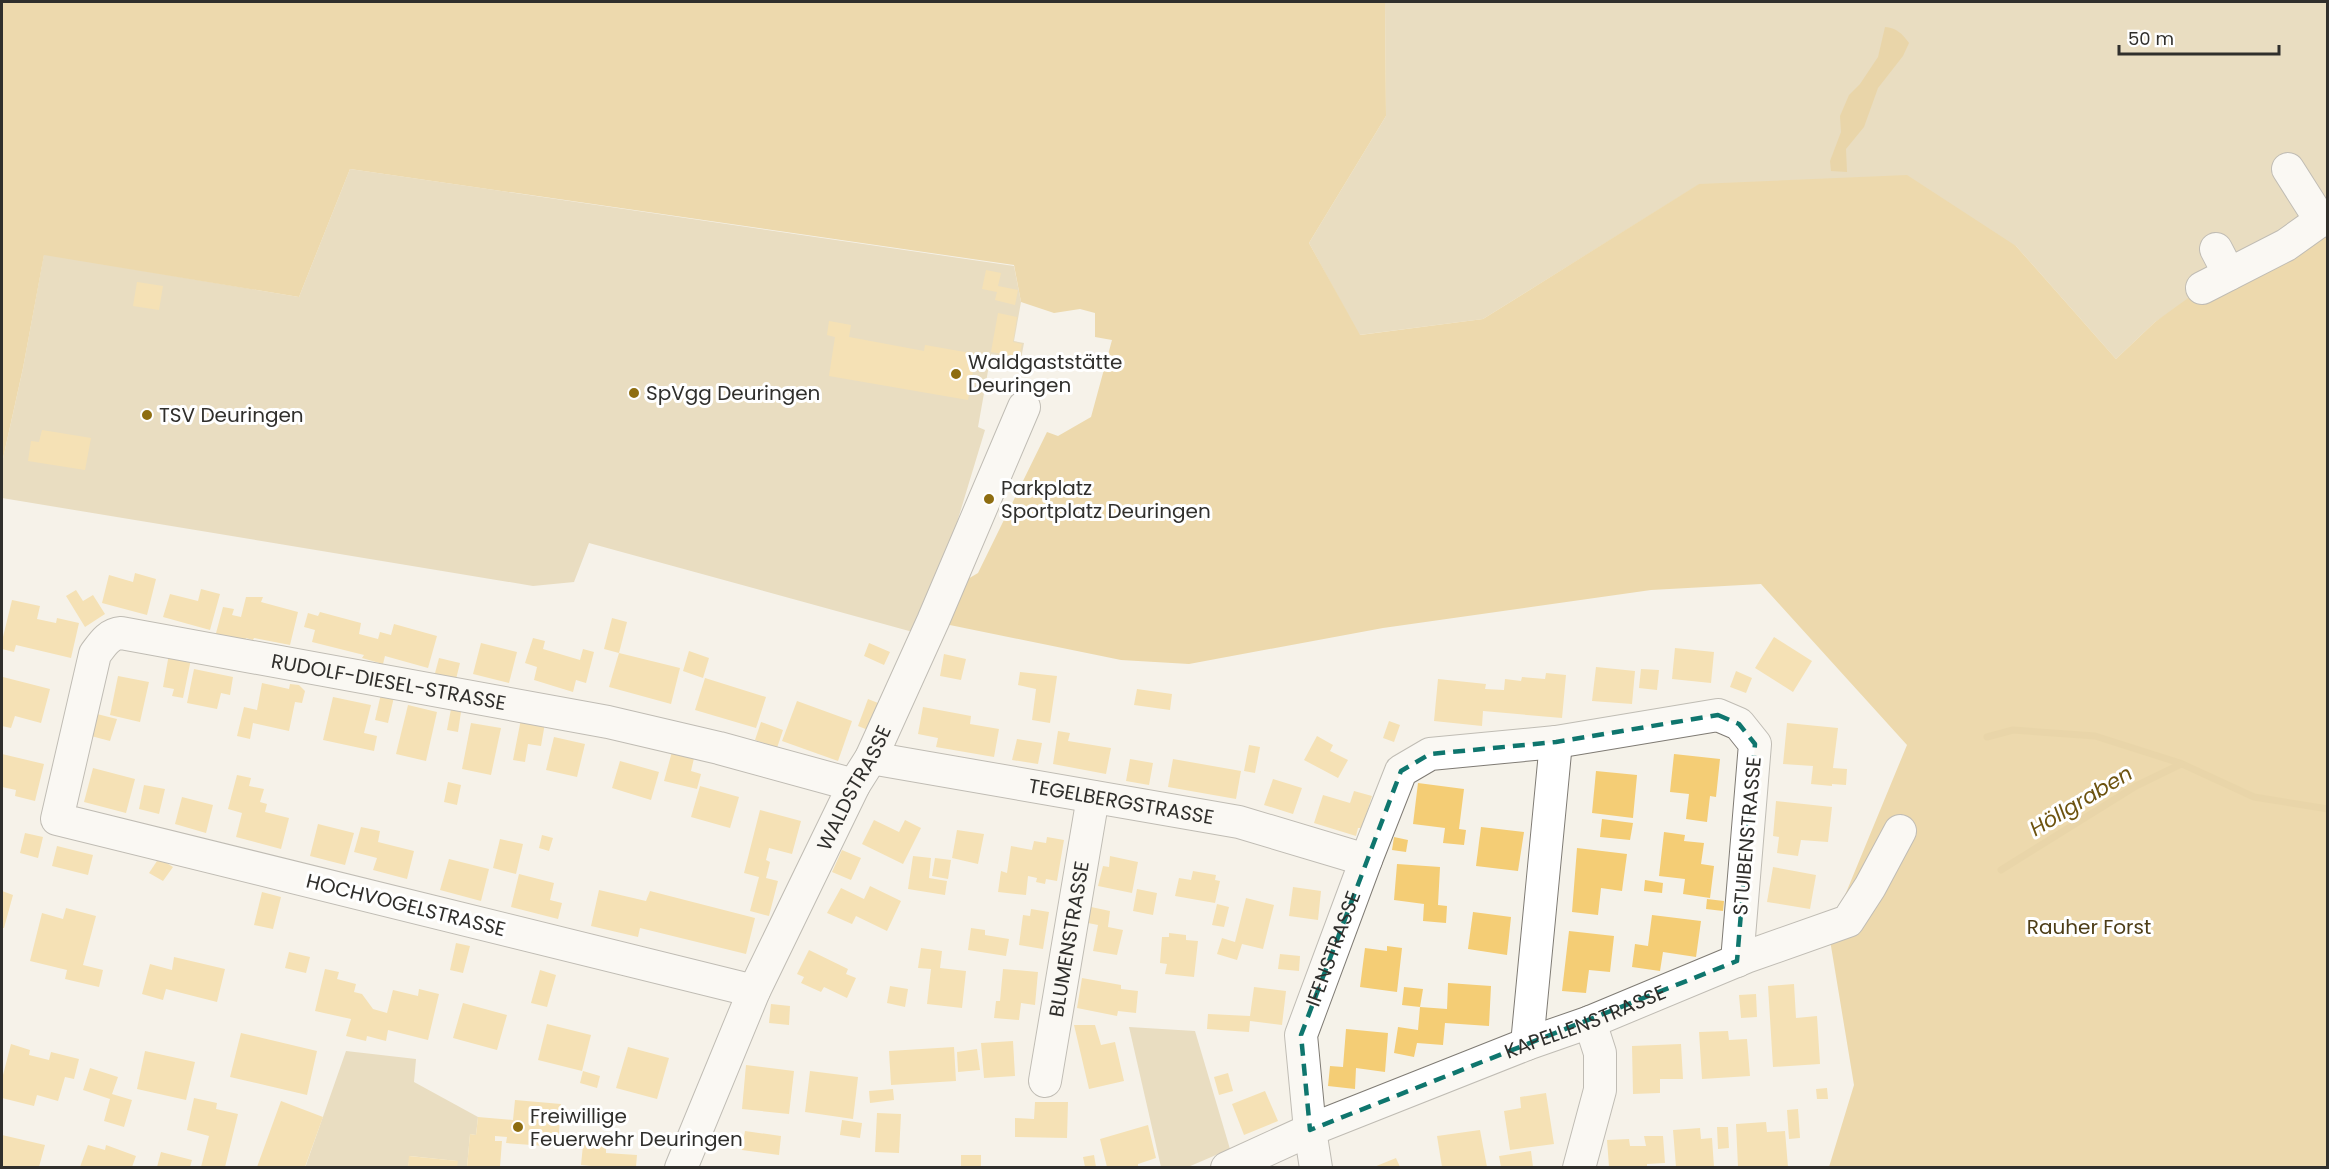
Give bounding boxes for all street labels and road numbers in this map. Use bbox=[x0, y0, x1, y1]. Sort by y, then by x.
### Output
street label: RUDOLF-DIESEL-STRASSE bbox=[269, 647, 508, 717]
street label: WALDSTRASSE bbox=[810, 721, 898, 855]
street label: STUIBENSTRASSE bbox=[1726, 755, 1768, 917]
street label: TEGELBERGSTRASSE bbox=[1026, 772, 1216, 831]
street label: BLUMENSTRASSE bbox=[1042, 859, 1096, 1019]
street label: HOCHVOGELSTRASSE bbox=[303, 867, 509, 943]
street label: IFENSTRASSE bbox=[1299, 887, 1367, 1010]
street label: KAPELLENSTRASSE bbox=[1500, 978, 1670, 1066]

